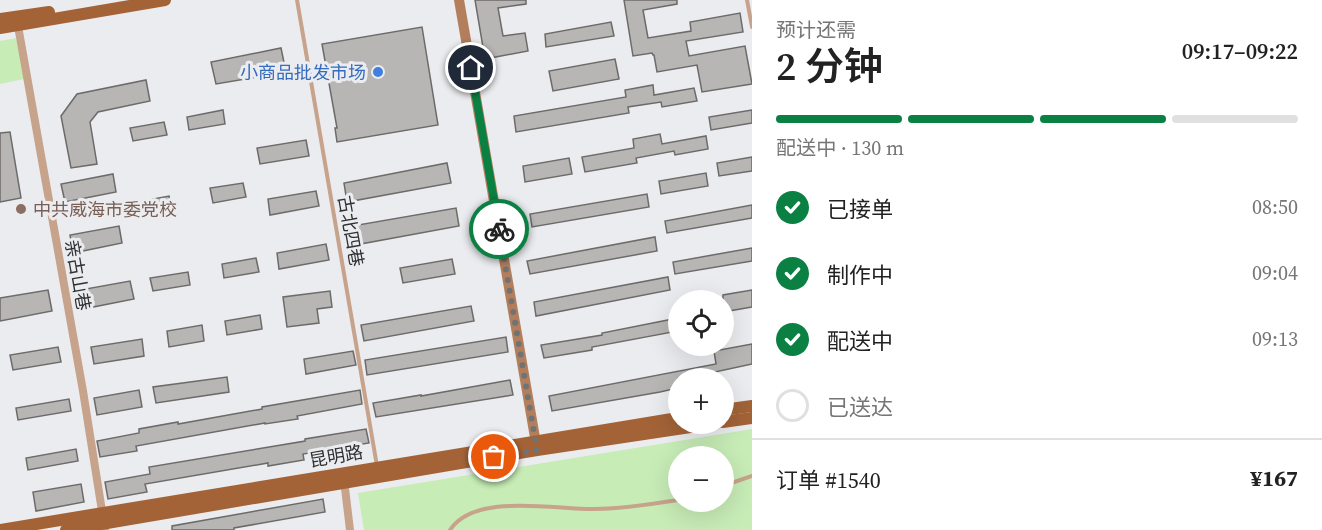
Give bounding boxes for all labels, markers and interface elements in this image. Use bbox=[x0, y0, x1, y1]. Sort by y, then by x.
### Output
text: 预计还需 bbox=[776, 16, 856, 44]
text: 09:17–09:22 bbox=[1182, 36, 1298, 66]
text: 2 分钟 bbox=[776, 40, 883, 93]
pin bbox=[445, 42, 496, 93]
icon: home bbox=[454, 51, 487, 84]
place label: 小商品批发市场 bbox=[240, 60, 366, 85]
marker: 小商品批发市场 bbox=[371, 65, 385, 79]
text: 配送中 · 130 m bbox=[776, 134, 904, 162]
icon: check bbox=[776, 191, 809, 224]
street label: 古北四巷 bbox=[332, 193, 370, 269]
text: 08:50 bbox=[1252, 193, 1298, 221]
text: 已接单 bbox=[827, 194, 893, 224]
place label: 中共威海市委党校 bbox=[33, 197, 177, 222]
courier bbox=[469, 199, 529, 259]
marker: 中共威海市委党校 bbox=[14, 202, 28, 216]
icon: bike bbox=[483, 213, 516, 246]
street label: 亲古山巷 bbox=[59, 237, 97, 313]
icon: check bbox=[776, 257, 809, 290]
text: 09:04 bbox=[1252, 259, 1298, 287]
text: 制作中 bbox=[827, 260, 893, 290]
map controls bbox=[668, 290, 734, 512]
button: locate bbox=[668, 290, 734, 356]
icon: check bbox=[776, 323, 809, 356]
text: 09:13 bbox=[1252, 325, 1298, 353]
text: 配送中 bbox=[827, 326, 893, 356]
button: + bbox=[668, 368, 734, 434]
text: 已送达 bbox=[827, 392, 893, 422]
pin bbox=[468, 431, 519, 482]
street label: 昆明路 bbox=[307, 439, 365, 473]
icon: bag bbox=[477, 440, 510, 473]
button: − bbox=[668, 446, 734, 512]
text: ¥167 bbox=[1250, 463, 1298, 493]
text: 订单 #1540 bbox=[776, 465, 881, 495]

